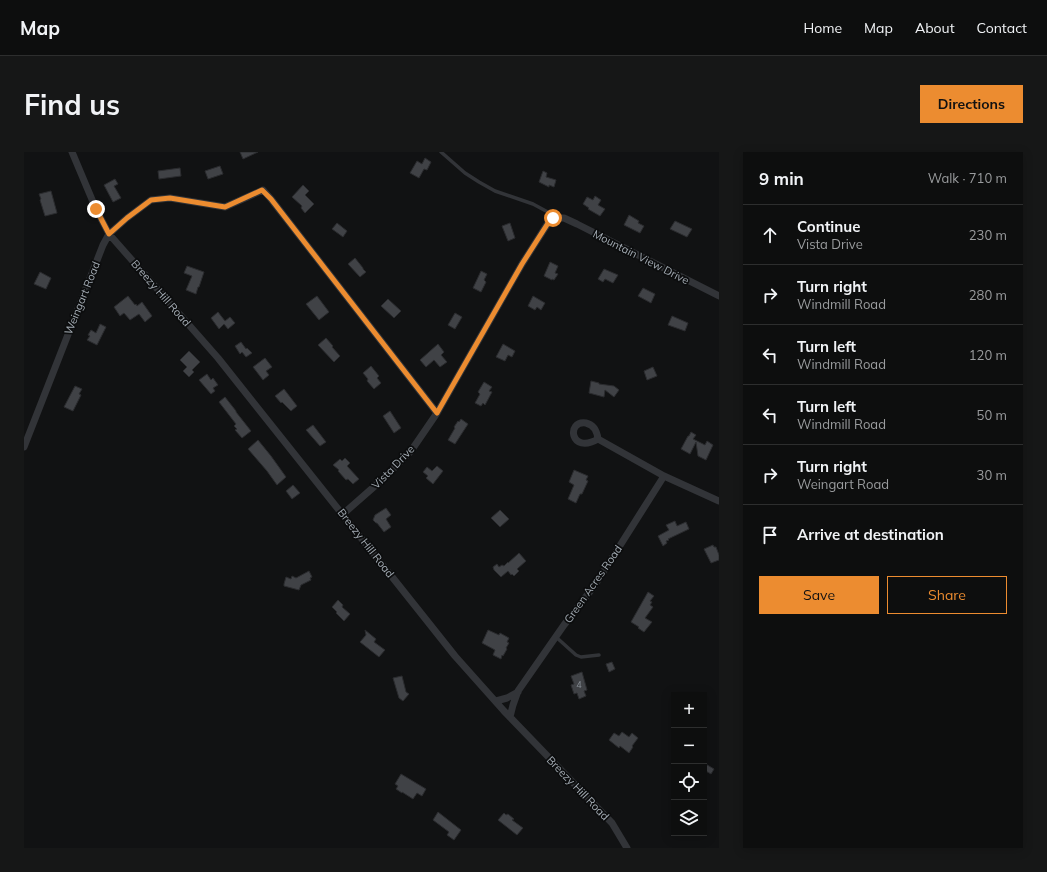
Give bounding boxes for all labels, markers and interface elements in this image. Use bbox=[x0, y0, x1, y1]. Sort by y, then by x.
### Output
text: Map bbox=[20, 16, 60, 40]
text: Home bbox=[803, 19, 842, 37]
text: Map bbox=[864, 19, 893, 37]
text: About bbox=[915, 19, 955, 37]
text: Contact bbox=[977, 19, 1027, 37]
button: Directions bbox=[920, 85, 1023, 123]
text: Find us bbox=[24, 87, 120, 122]
text: 9 min bbox=[759, 168, 804, 189]
text: Walk · 710 m bbox=[928, 170, 1007, 186]
route end bbox=[87, 200, 105, 218]
route start bbox=[544, 209, 562, 227]
text: Continue bbox=[797, 217, 860, 236]
icon: ahead bbox=[759, 224, 781, 246]
street label: Mountain View Drive bbox=[591, 227, 691, 287]
text: 230 m bbox=[969, 227, 1007, 243]
text: Vista Drive bbox=[797, 236, 863, 252]
street label: Breezy Hill Road bbox=[128, 257, 194, 329]
street label: Weingart Road bbox=[61, 259, 103, 337]
text: Turn right bbox=[797, 277, 867, 296]
icon: right bbox=[759, 284, 781, 306]
text: 280 m bbox=[969, 287, 1007, 303]
text: Windmill Road bbox=[797, 296, 886, 312]
text: Turn left bbox=[797, 337, 856, 356]
icon: left bbox=[759, 344, 781, 366]
text: 120 m bbox=[969, 347, 1007, 363]
text: Windmill Road bbox=[797, 356, 886, 372]
text: Turn left bbox=[797, 397, 856, 416]
icon: left bbox=[759, 404, 781, 426]
text: 50 m bbox=[977, 407, 1007, 423]
text: Windmill Road bbox=[797, 416, 886, 432]
street label: Vista Drive bbox=[369, 442, 417, 492]
text: Turn right bbox=[797, 457, 867, 476]
icon: right bbox=[759, 464, 781, 486]
text: 30 m bbox=[977, 467, 1007, 483]
text: Weingart Road bbox=[797, 476, 889, 492]
street label: Breezy Hill Road bbox=[335, 506, 397, 580]
icon: arrive bbox=[759, 524, 781, 546]
text: Arrive at destination bbox=[797, 525, 944, 544]
street label: Green Acres Road bbox=[561, 542, 625, 626]
button: Save bbox=[759, 576, 879, 614]
button: Share bbox=[887, 576, 1007, 614]
house number: 4 bbox=[576, 679, 582, 690]
map controls bbox=[671, 692, 707, 836]
button: + bbox=[671, 692, 707, 728]
button: − bbox=[671, 728, 707, 764]
street label: Breezy Hill Road bbox=[544, 753, 612, 823]
button: locate bbox=[671, 764, 707, 800]
button: layers bbox=[671, 800, 707, 836]

